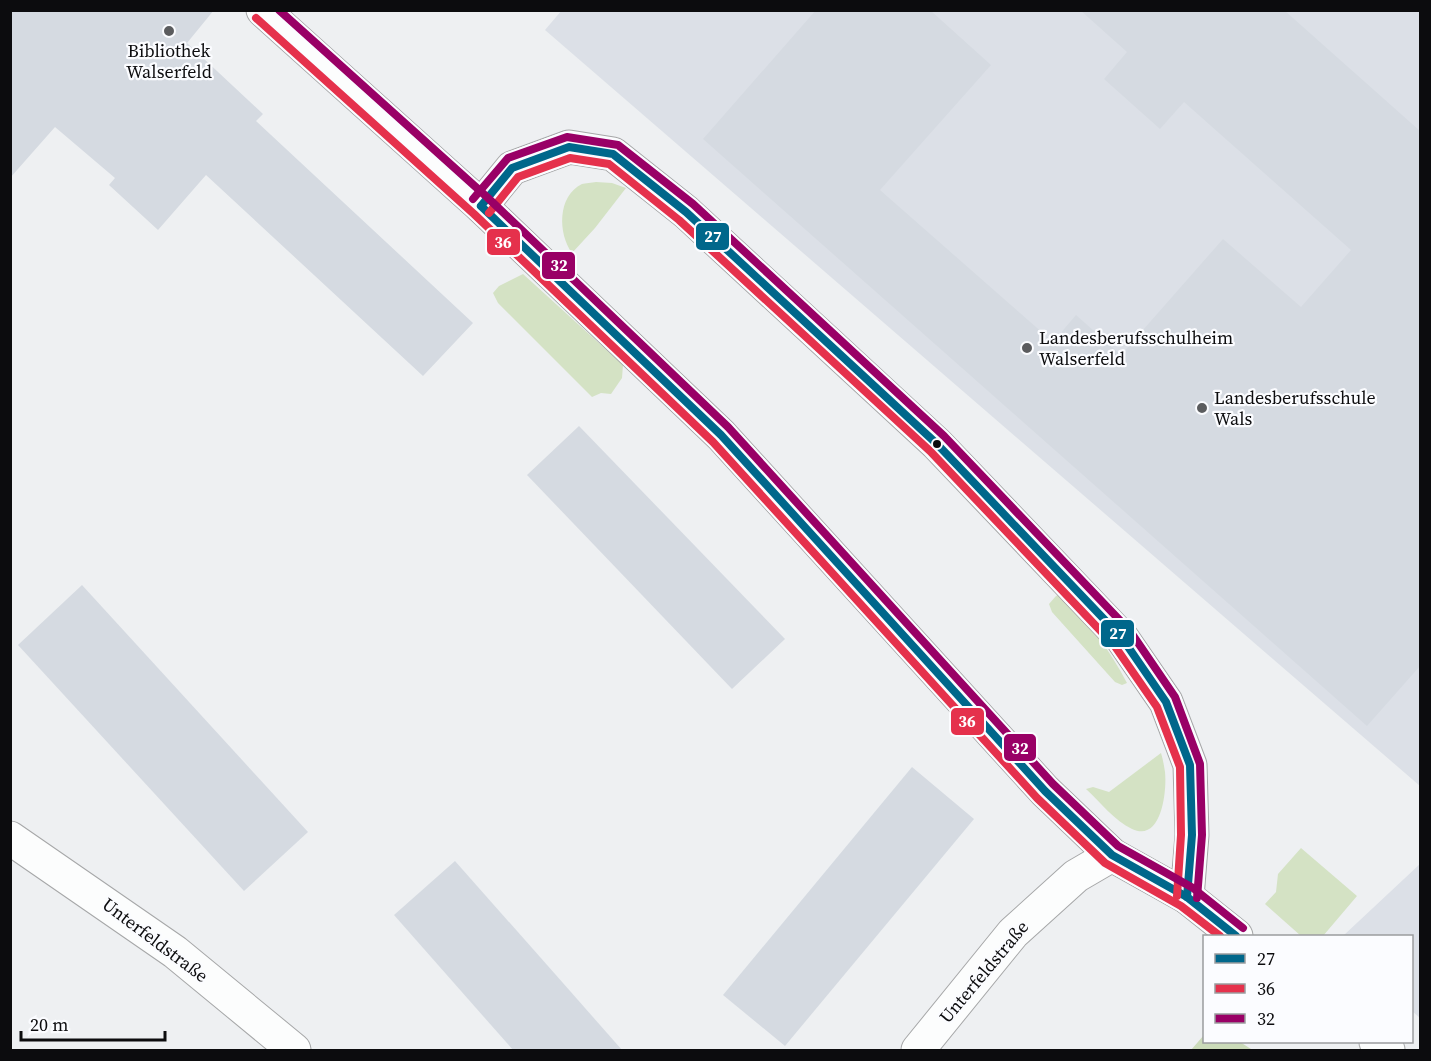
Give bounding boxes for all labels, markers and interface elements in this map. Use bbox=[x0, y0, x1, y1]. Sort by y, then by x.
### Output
marker: Bibliothek Walserfeld bbox=[162, 24, 176, 38]
place label: Bibliothek Walserfeld bbox=[126, 38, 212, 84]
line badge: 27 bbox=[695, 222, 730, 251]
text: 27 bbox=[704, 225, 722, 247]
line badge: 36 bbox=[486, 228, 521, 256]
text: 36 bbox=[494, 231, 512, 253]
line badge: 32 bbox=[541, 251, 576, 280]
text: 32 bbox=[550, 254, 568, 276]
place label: Landesberufsschulheim Walserfeld bbox=[1039, 325, 1233, 371]
marker: Landesberufsschulheim Walserfeld bbox=[1020, 341, 1034, 355]
place label: Landesberufsschule Wals bbox=[1214, 385, 1376, 431]
marker: Landesberufsschule Wals bbox=[1195, 401, 1209, 415]
unlabelled marker bbox=[931, 438, 943, 450]
line badge: 27 bbox=[1100, 619, 1135, 648]
text: 27 bbox=[1109, 622, 1127, 644]
line badge: 36 bbox=[950, 707, 985, 736]
text: 36 bbox=[958, 710, 976, 732]
line badge: 32 bbox=[1003, 733, 1037, 762]
text: 32 bbox=[1011, 737, 1029, 759]
street label: Unterfeldstraße bbox=[97, 891, 213, 988]
street label: Unterfeldstraße bbox=[933, 915, 1034, 1028]
legend bbox=[1203, 935, 1413, 1043]
text: 27 bbox=[1257, 946, 1275, 971]
text: 36 bbox=[1257, 976, 1275, 1001]
scale bar bbox=[21, 1004, 165, 1042]
text: 32 bbox=[1257, 1006, 1275, 1031]
text: 20 m bbox=[30, 1012, 68, 1037]

